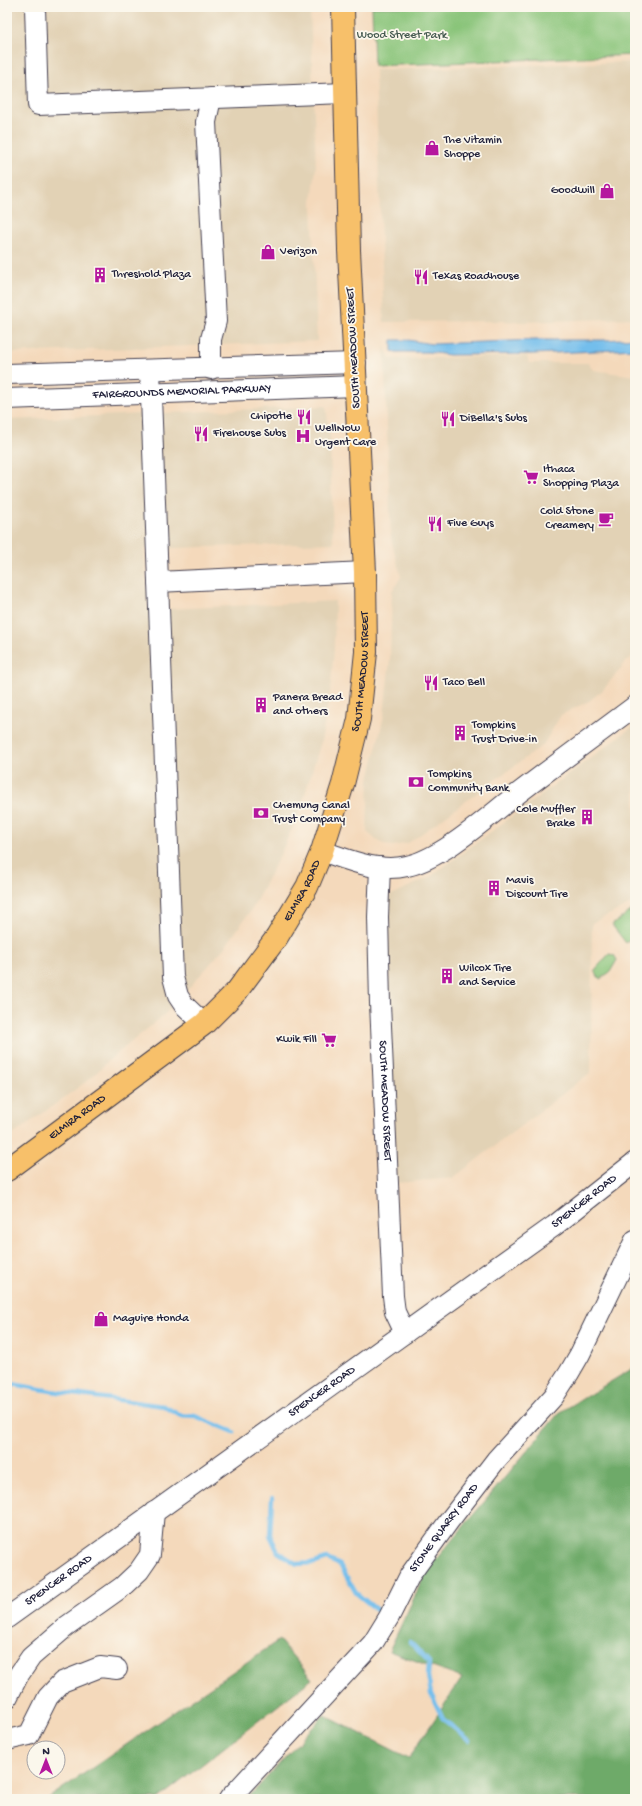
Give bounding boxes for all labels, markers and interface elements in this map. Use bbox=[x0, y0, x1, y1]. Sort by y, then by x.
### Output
park label: Wood Street Park bbox=[357, 29, 449, 43]
place label: The Vitamin Shoppe bbox=[443, 134, 502, 162]
shop icon: The Vitamin Shoppe bbox=[423, 139, 441, 157]
shop icon: Goodwill bbox=[598, 182, 616, 200]
place label: Goodwill bbox=[551, 184, 595, 198]
shop icon: Verizon bbox=[259, 243, 277, 261]
place label: Verizon bbox=[279, 245, 317, 259]
building icon: Threshold Plaza bbox=[91, 266, 109, 284]
place label: Threshold Plaza bbox=[111, 268, 191, 282]
restaurant icon: Texas Roadhouse bbox=[412, 268, 430, 286]
place label: Texas Roadhouse bbox=[432, 270, 520, 284]
street label: SOUTH MEADOW STREET bbox=[344, 286, 364, 409]
street label: FAIRGROUNDS MEMORIAL PARKWAY bbox=[91, 382, 272, 403]
restaurant icon: Chipotle bbox=[295, 408, 313, 426]
place label: Chipotle bbox=[251, 410, 293, 424]
restaurant icon: DiBella's Subs bbox=[439, 410, 457, 428]
place label: DiBella's Subs bbox=[459, 412, 528, 426]
place label: WellNow Urgent Care bbox=[315, 422, 377, 450]
restaurant icon: Firehouse Subs bbox=[192, 425, 210, 443]
place label: Firehouse Subs bbox=[212, 427, 286, 441]
hospital icon: WellNow Urgent Care bbox=[294, 427, 312, 445]
place label: Ithaca Shopping Plaza bbox=[543, 463, 619, 491]
supermarket icon: Ithaca Shopping Plaza bbox=[522, 468, 540, 486]
place label: Cold Stone Creamery bbox=[540, 505, 595, 533]
cafe icon: Cold Stone Creamery bbox=[597, 510, 615, 528]
restaurant icon: Five Guys bbox=[426, 515, 444, 533]
place label: Five Guys bbox=[446, 517, 494, 531]
street label: SOUTH MEADOW STREET bbox=[349, 610, 373, 733]
restaurant icon: Taco Bell bbox=[422, 674, 440, 692]
place label: Taco Bell bbox=[442, 676, 485, 690]
place label: Panera Bread and others bbox=[272, 691, 343, 719]
building icon: Panera Bread and others bbox=[252, 696, 270, 714]
place label: Tompkins Trust Drive-in bbox=[471, 719, 537, 747]
building icon: Tompkins Trust Drive-in bbox=[451, 724, 469, 742]
place label: Tompkins Community Bank bbox=[427, 768, 511, 796]
bank icon: Tompkins Community Bank bbox=[407, 773, 425, 791]
place label: Chemung Canal Trust Company bbox=[272, 799, 350, 827]
place label: Cole Muffler Brake bbox=[516, 803, 577, 831]
bank icon: Chemung Canal Trust Company bbox=[252, 804, 270, 822]
building icon: Cole Muffler Brake bbox=[578, 808, 596, 826]
street label: ELMIRA ROAD bbox=[281, 858, 324, 924]
place label: Mavis Discount Tire bbox=[505, 874, 569, 902]
building icon: Mavis Discount Tire bbox=[485, 879, 503, 897]
place label: Wilcox Tire and Service bbox=[459, 962, 516, 990]
building icon: Wilcox Tire and Service bbox=[438, 967, 456, 985]
supermarket icon: Kwik Fill bbox=[320, 1031, 338, 1049]
place label: Kwik Fill bbox=[276, 1033, 317, 1047]
street label: SOUTH MEADOW STREET bbox=[375, 1040, 394, 1163]
street label: ELMIRA ROAD bbox=[46, 1092, 109, 1143]
street label: SPENCER ROAD bbox=[549, 1172, 620, 1232]
shop icon: Maguire Honda bbox=[92, 1310, 110, 1328]
place label: Maguire Honda bbox=[113, 1312, 189, 1326]
street label: SPENCER ROAD bbox=[286, 1363, 359, 1421]
street label: STONE QUARRY ROAD bbox=[407, 1481, 482, 1575]
street label: SPENCER ROAD bbox=[23, 1552, 95, 1609]
north arrow bbox=[26, 1740, 66, 1780]
text: N bbox=[42, 1746, 50, 1758]

